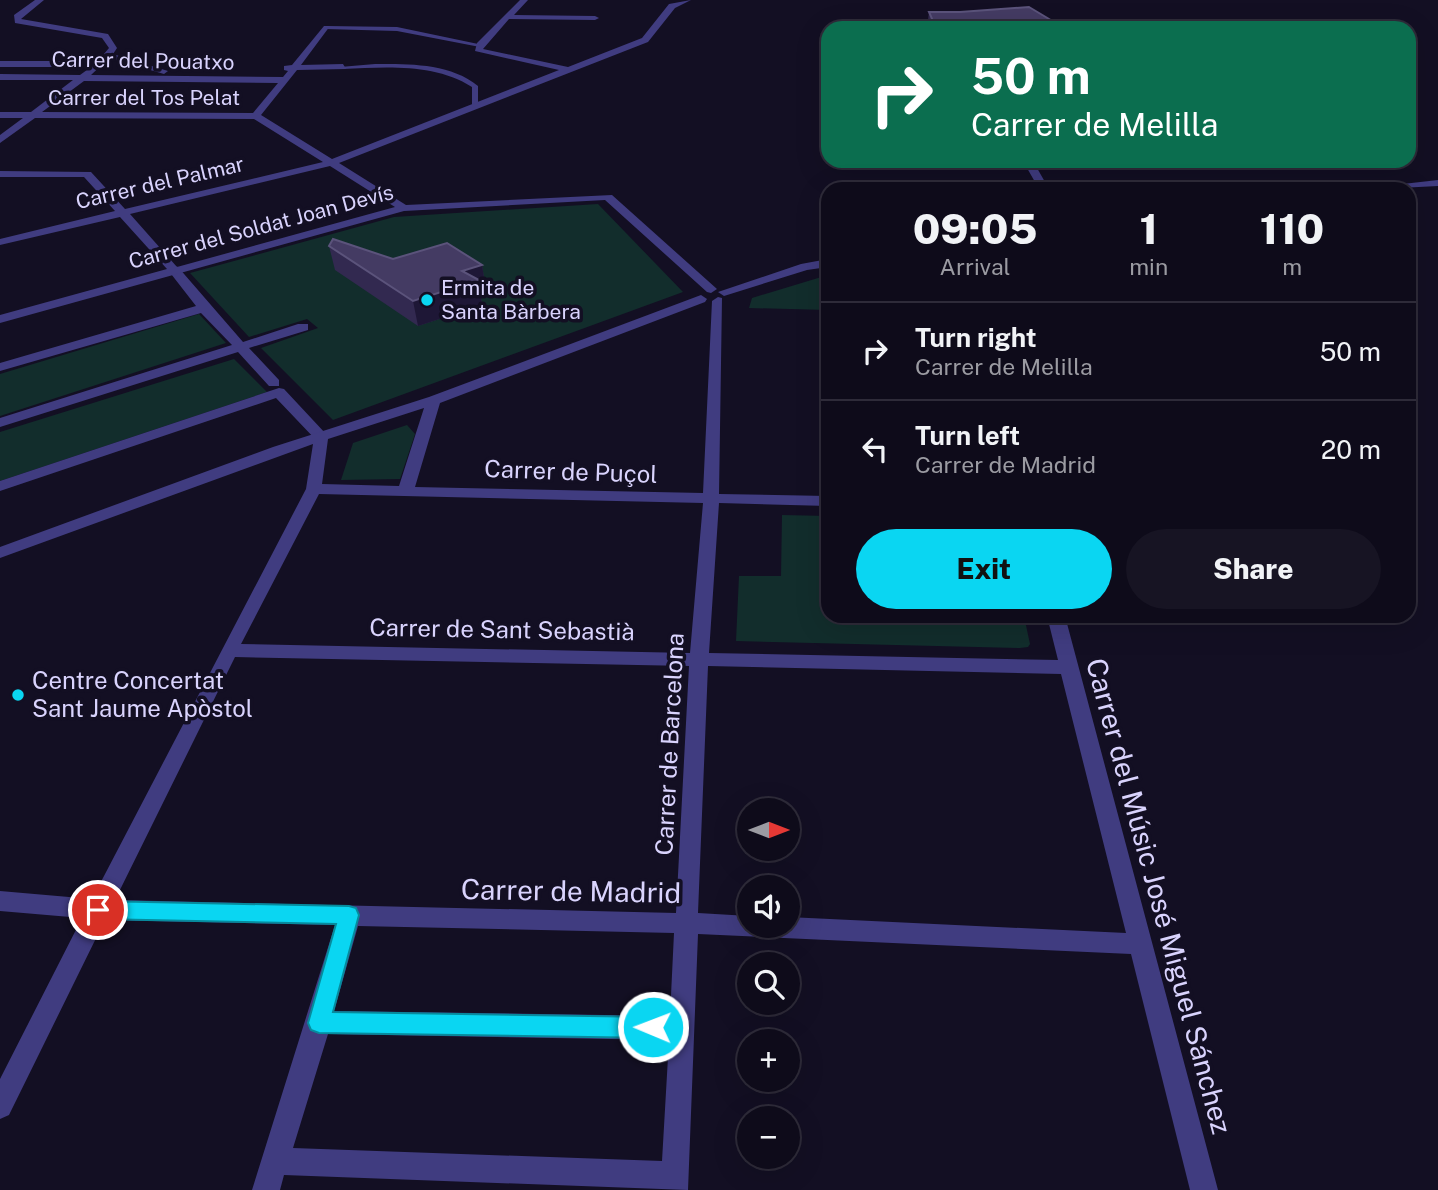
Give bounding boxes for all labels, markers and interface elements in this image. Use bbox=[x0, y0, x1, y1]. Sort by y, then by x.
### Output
street label: Carrer del Pouatxo bbox=[51, 46, 235, 75]
text: 50 m bbox=[971, 47, 1091, 105]
icon: right bbox=[856, 49, 947, 140]
street label: Carrer del Tos Pelat bbox=[48, 85, 240, 110]
text: Carrer de Melilla bbox=[971, 106, 1218, 143]
street label: Carrer del Palmar bbox=[73, 151, 246, 214]
street label: Carrer del Soldat Joan Devís bbox=[126, 179, 396, 274]
text: 09:05 bbox=[913, 204, 1038, 253]
text: 1 bbox=[1139, 204, 1158, 253]
text: 110 bbox=[1260, 204, 1324, 253]
text: Arrival bbox=[940, 253, 1011, 280]
text: min bbox=[1129, 253, 1168, 280]
text: m bbox=[1282, 253, 1302, 280]
place label: Ermita de Santa Bàrbera bbox=[441, 275, 581, 324]
marker: Ermita de Santa Bàrbera bbox=[419, 292, 435, 308]
text: Turn right bbox=[915, 322, 1037, 353]
icon: right bbox=[856, 332, 894, 370]
text: 50 m bbox=[1320, 336, 1381, 367]
text: Carrer de Melilla bbox=[915, 353, 1093, 380]
text: Turn left bbox=[915, 420, 1020, 451]
icon: left bbox=[856, 430, 894, 468]
text: 20 m bbox=[1321, 434, 1381, 465]
text: Carrer de Madrid bbox=[915, 451, 1096, 478]
street label: Carrer de Puçol bbox=[484, 454, 658, 488]
button: Exit bbox=[856, 529, 1112, 609]
button: Share bbox=[1126, 529, 1381, 609]
street label: Carrer de Sant Sebastià bbox=[369, 613, 635, 645]
street label: Carrer de Barcelona bbox=[649, 632, 689, 856]
street label: Carrer del Músic José Miguel Sánchez bbox=[1080, 654, 1239, 1137]
place label: Centre Concertat Sant Jaume Apòstol bbox=[32, 666, 253, 722]
marker: Centre Concertat Sant Jaume Apòstol bbox=[10, 687, 26, 703]
north arrow bbox=[737, 798, 800, 861]
map controls bbox=[737, 798, 800, 1169]
street label: Carrer de Madrid bbox=[461, 872, 681, 909]
button: sound bbox=[737, 875, 800, 938]
pin bbox=[68, 880, 128, 940]
icon: arrive bbox=[79, 891, 117, 929]
button: search bbox=[737, 952, 800, 1015]
position arrow bbox=[616, 990, 690, 1064]
button: + bbox=[737, 1029, 800, 1092]
button: − bbox=[737, 1106, 800, 1169]

